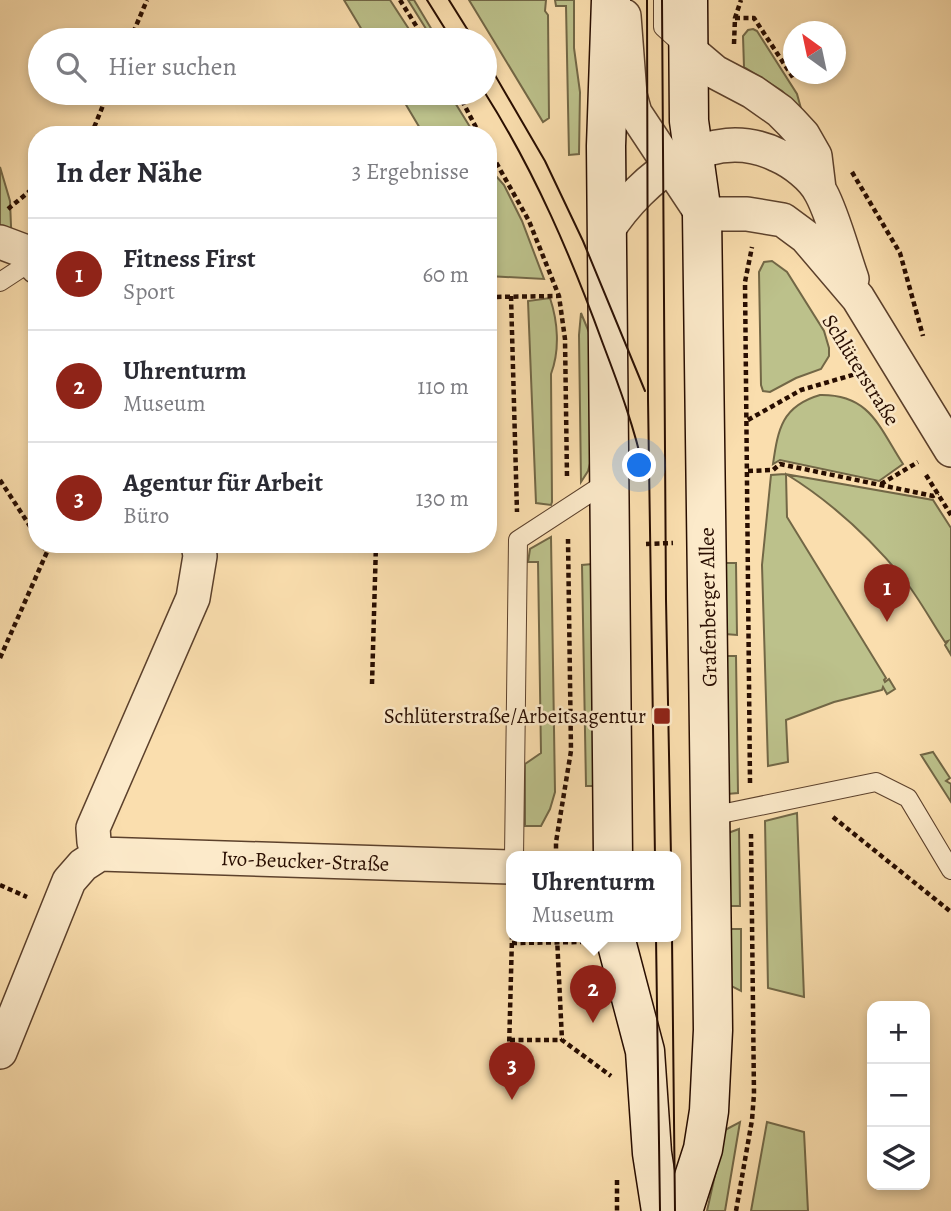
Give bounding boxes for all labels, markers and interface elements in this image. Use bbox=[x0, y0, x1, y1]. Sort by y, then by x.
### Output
north arrow bbox=[783, 21, 846, 84]
search box bbox=[28, 28, 497, 105]
icon: search bbox=[52, 48, 90, 86]
text: Hier suchen bbox=[108, 49, 237, 84]
text: In der Nähe bbox=[56, 152, 202, 192]
text: 3 Ergebnisse bbox=[352, 156, 469, 187]
text: Fitness First bbox=[123, 241, 256, 276]
text: 1 bbox=[75, 259, 83, 290]
text: 60 m bbox=[422, 259, 469, 290]
text: Sport bbox=[123, 276, 175, 307]
street label: Schlüterstraße bbox=[816, 309, 906, 431]
text: Uhrenturm bbox=[123, 353, 247, 388]
text: 2 bbox=[73, 371, 85, 402]
text: 110 m bbox=[417, 371, 469, 402]
text: Museum bbox=[123, 388, 206, 419]
your location bbox=[622, 448, 656, 482]
text: Agentur für Arbeit bbox=[123, 465, 323, 500]
text: 3 bbox=[74, 483, 84, 514]
text: 130 m bbox=[416, 483, 469, 514]
text: Büro bbox=[123, 500, 169, 531]
street label: Grafenberger Allee bbox=[693, 527, 723, 687]
pin: 1 bbox=[864, 564, 910, 622]
place label: Schlüterstraße/Arbeitsagentur bbox=[384, 702, 646, 730]
marker: Schlüterstraße/Arbeitsagentur bbox=[652, 706, 672, 726]
street label: Ivo-Beucker-Straße bbox=[220, 844, 390, 878]
popup bbox=[506, 851, 681, 942]
text: Uhrenturm bbox=[532, 864, 655, 899]
text: Museum bbox=[532, 899, 614, 930]
pin: 2 bbox=[570, 965, 616, 1023]
map controls bbox=[867, 1001, 930, 1190]
button: + bbox=[867, 1001, 930, 1064]
pin: 3 bbox=[489, 1042, 535, 1100]
button: − bbox=[867, 1064, 930, 1127]
button: layers bbox=[867, 1127, 930, 1190]

